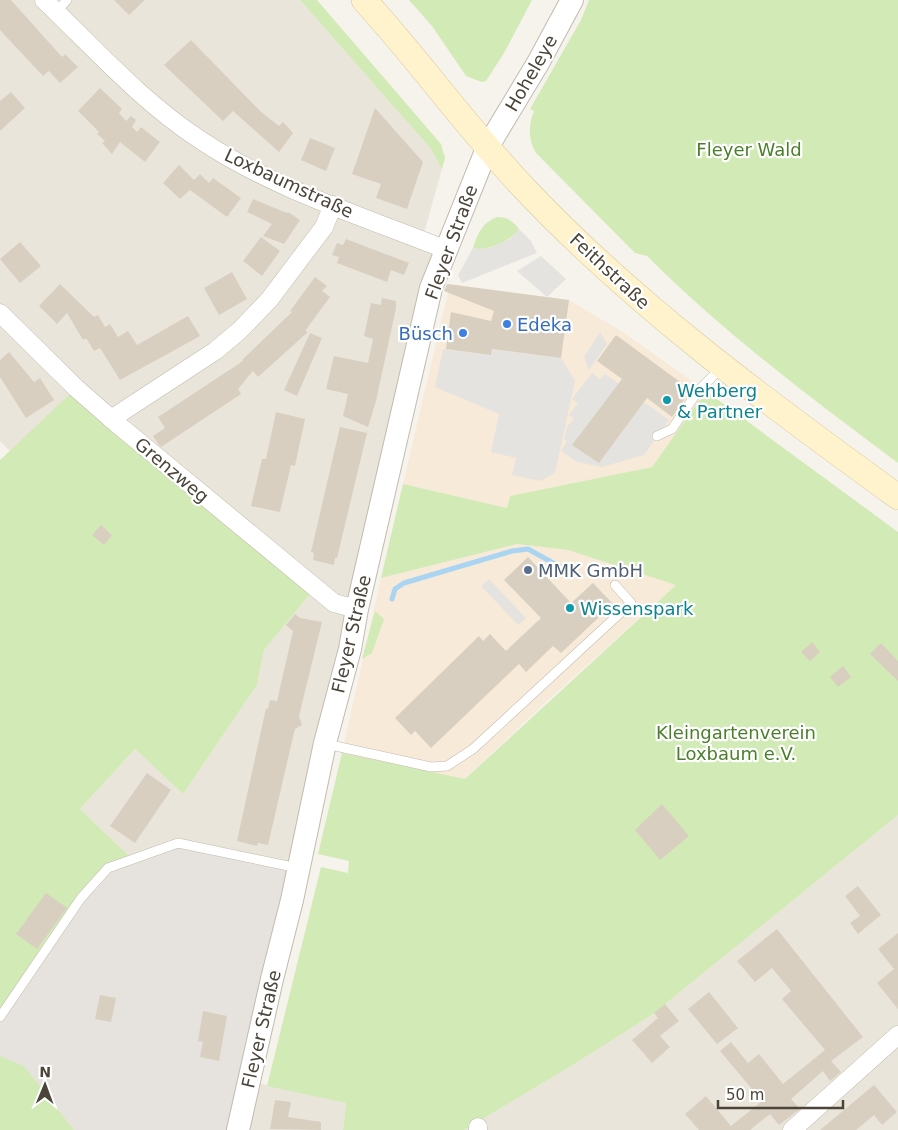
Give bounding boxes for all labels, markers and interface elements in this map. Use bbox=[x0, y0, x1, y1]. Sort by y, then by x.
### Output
street label: Hoheleye bbox=[501, 31, 561, 115]
park label: Fleyer Wald bbox=[696, 139, 802, 160]
street label: Loxbaumstraße bbox=[221, 144, 357, 222]
street label: Fleyer Straße bbox=[421, 182, 481, 302]
street label: Feithstraße bbox=[566, 229, 654, 313]
place label: Edeka bbox=[517, 314, 572, 335]
marker: Edeka bbox=[501, 318, 513, 330]
place label: Büsch bbox=[399, 323, 453, 344]
marker: Büsch bbox=[457, 327, 469, 339]
place label: Wehberg & Partner bbox=[677, 380, 763, 422]
marker: Wehberg & Partner bbox=[661, 394, 673, 406]
street label: Grenzweg bbox=[131, 433, 213, 507]
place label: MMK GmbH bbox=[538, 560, 643, 581]
marker: MMK GmbH bbox=[522, 564, 534, 576]
street label: Fleyer Straße bbox=[327, 573, 375, 695]
place label: Wissenspark bbox=[580, 598, 694, 619]
marker: Wissenspark bbox=[564, 602, 576, 614]
park label: Kleingartenverein Loxbaum e.V. bbox=[656, 722, 816, 764]
street label: Fleyer Straße bbox=[237, 968, 285, 1090]
north arrow bbox=[20, 1060, 70, 1110]
text: N bbox=[39, 1064, 51, 1080]
scale bar bbox=[718, 1078, 843, 1110]
text: 50 m bbox=[726, 1086, 764, 1104]

